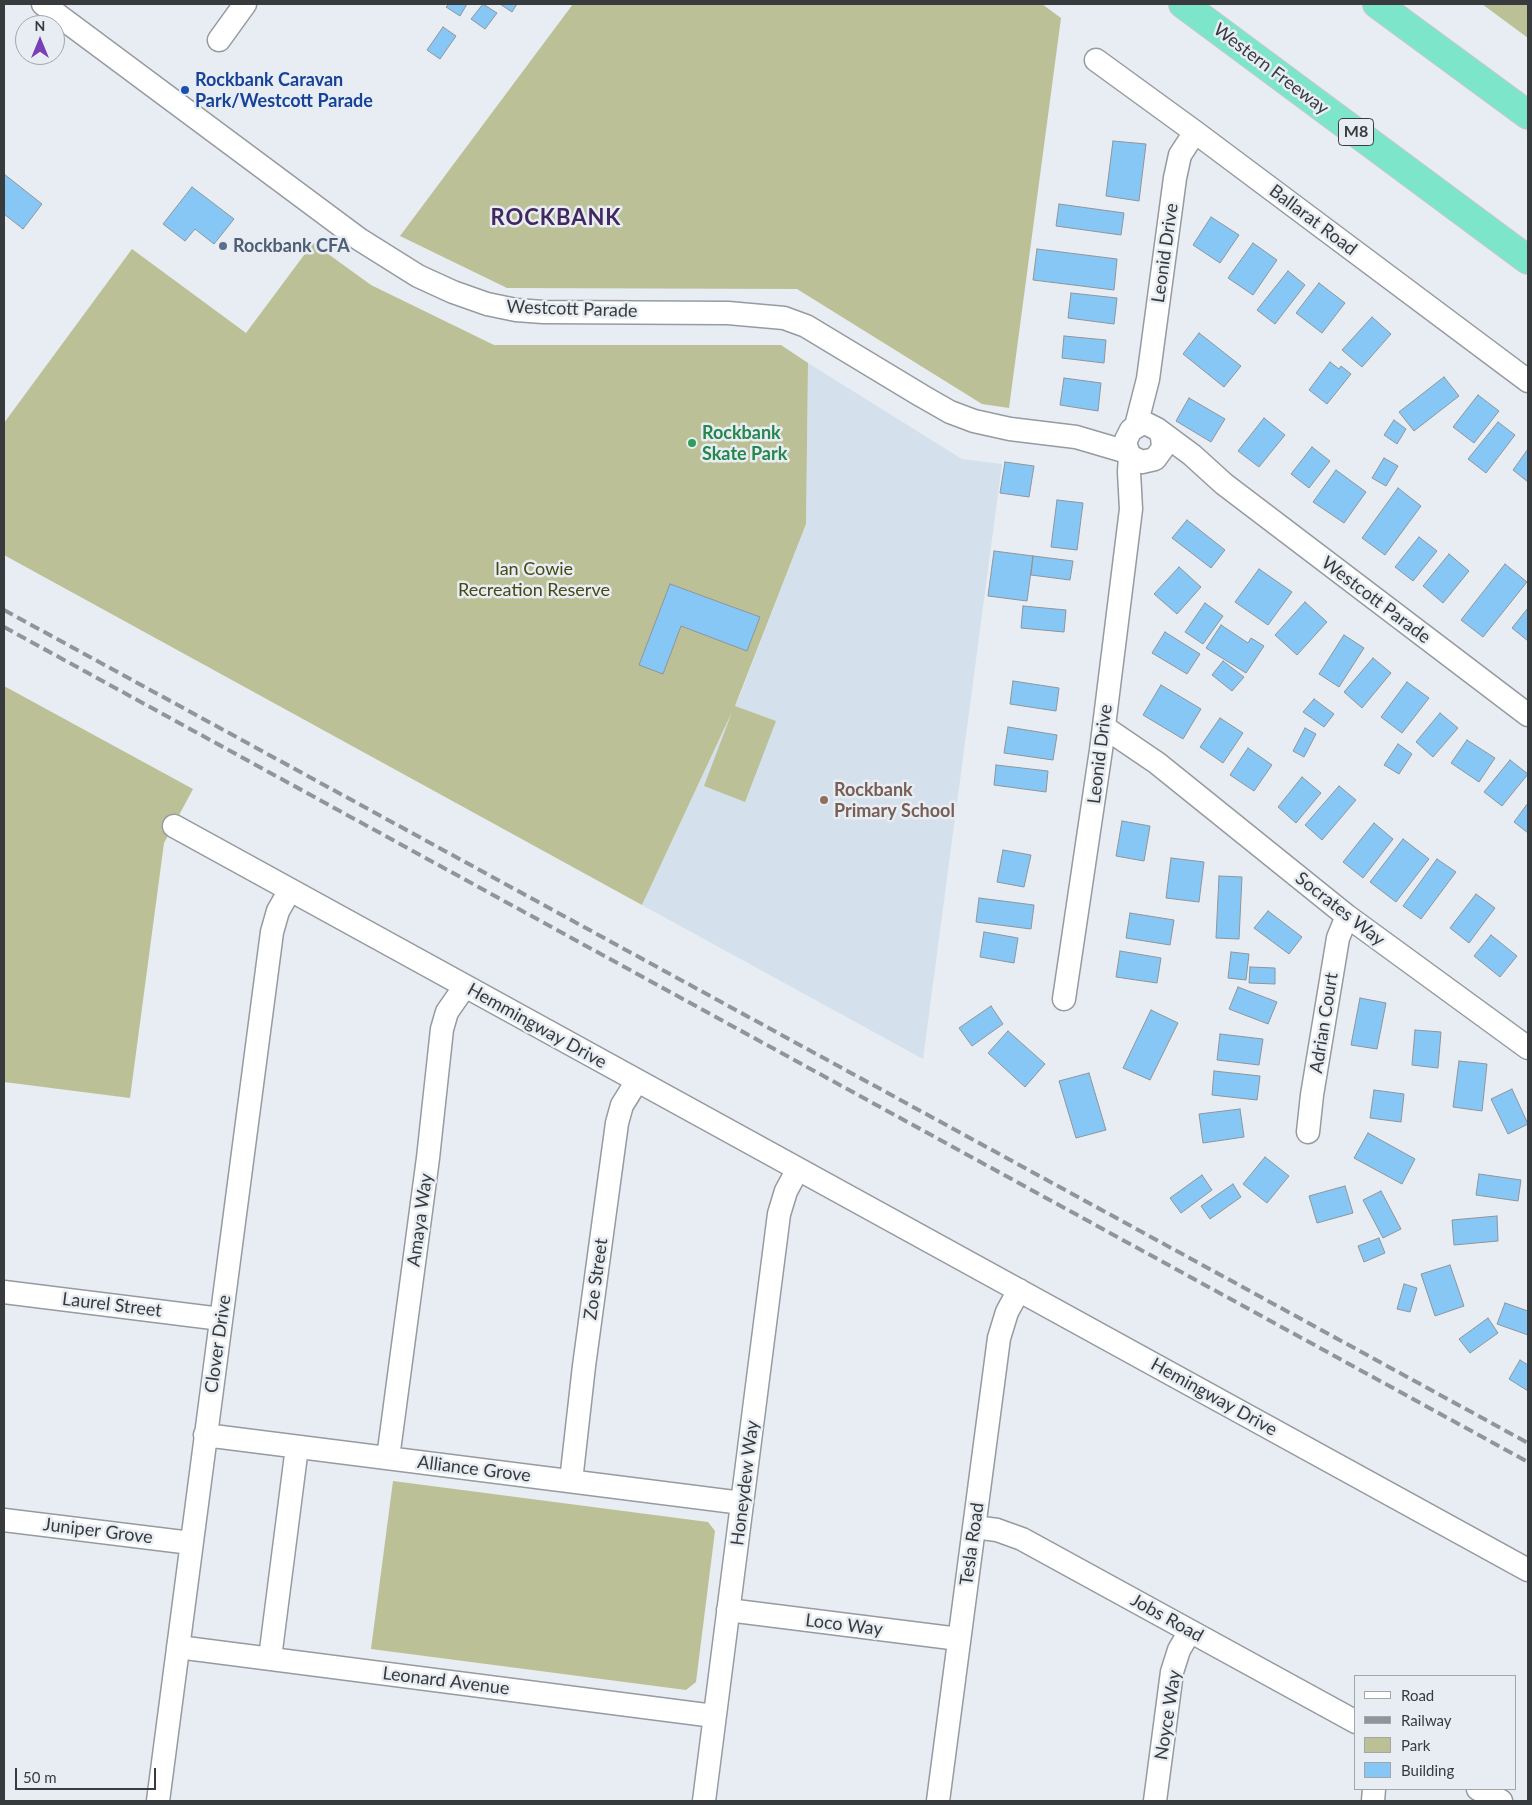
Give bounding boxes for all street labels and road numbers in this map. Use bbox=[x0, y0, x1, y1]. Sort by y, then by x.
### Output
street label: Western Freeway bbox=[1209, 19, 1333, 119]
road number: M8 bbox=[1338, 118, 1374, 146]
street label: Ballarat Road bbox=[1265, 180, 1361, 260]
street label: Leonid Drive bbox=[1147, 202, 1183, 304]
street label: Westcott Parade bbox=[506, 296, 638, 322]
street label: Westcott Parade bbox=[1317, 552, 1435, 648]
street label: Leonid Drive bbox=[1083, 703, 1117, 805]
street label: Socrates Way bbox=[1291, 867, 1389, 951]
street label: Adrian Court bbox=[1305, 971, 1343, 1075]
street label: Hemmingway Drive bbox=[464, 979, 610, 1073]
street label: Amaya Way bbox=[403, 1172, 437, 1268]
street label: Zoe Street bbox=[580, 1237, 612, 1321]
street label: Laurel Street bbox=[61, 1288, 163, 1322]
street label: Clover Drive bbox=[200, 1294, 236, 1394]
street label: Hemingway Drive bbox=[1147, 1353, 1281, 1441]
street label: Honeydew Way bbox=[727, 1419, 763, 1547]
street label: Alliance Grove bbox=[416, 1451, 532, 1487]
street label: Tesla Road bbox=[955, 1501, 989, 1587]
street label: Juniper Grove bbox=[42, 1514, 154, 1548]
street label: Jobs Road bbox=[1127, 1589, 1207, 1647]
street label: Loco Way bbox=[804, 1610, 884, 1640]
street label: Leonard Avenue bbox=[381, 1662, 511, 1700]
street label: Noyce Way bbox=[1150, 1669, 1186, 1761]

